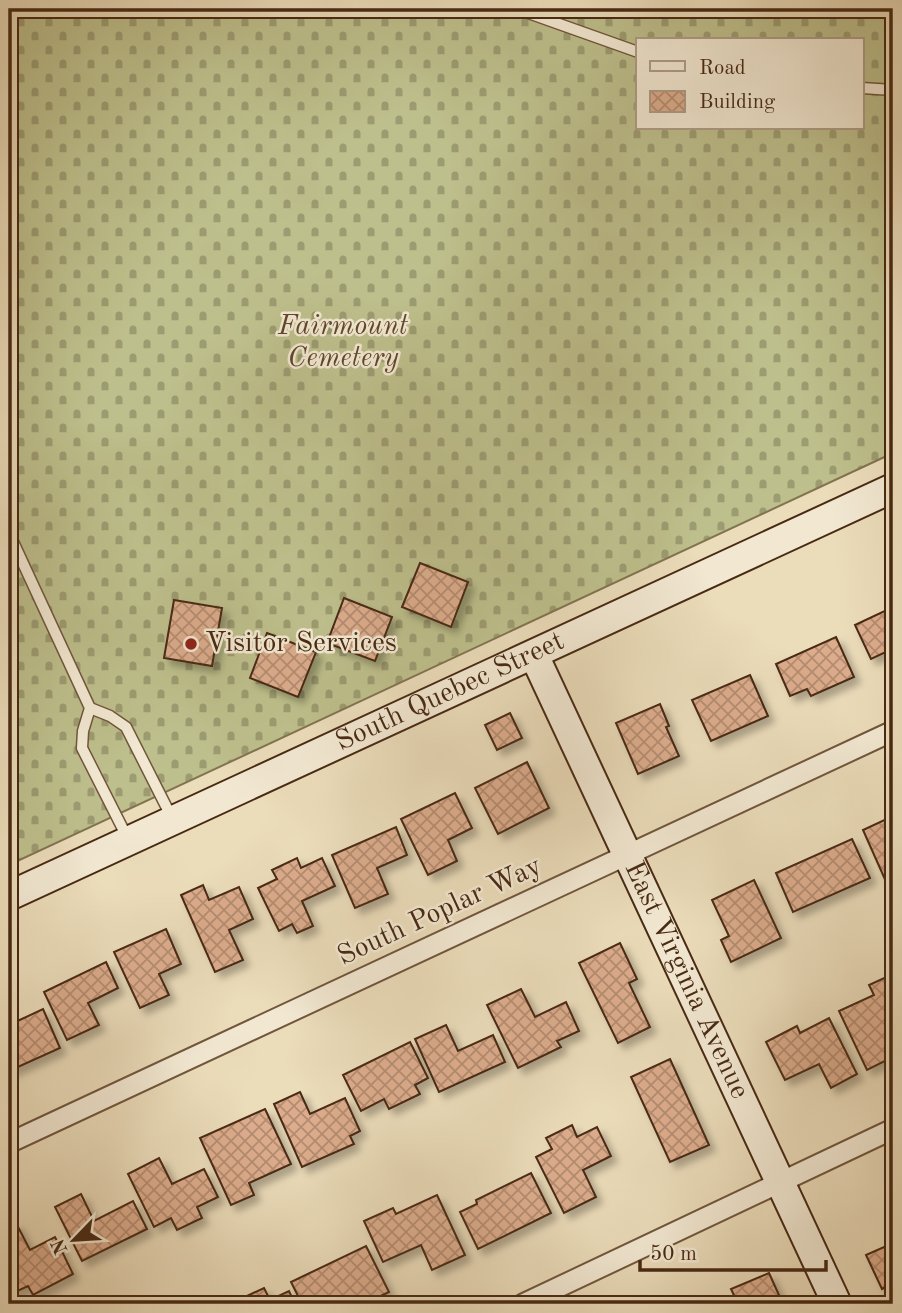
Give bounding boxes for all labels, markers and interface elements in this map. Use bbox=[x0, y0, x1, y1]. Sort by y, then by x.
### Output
legend bbox=[636, 38, 864, 130]
text: Road bbox=[699, 58, 746, 79]
text: Building bbox=[699, 92, 776, 113]
park label: Fairmount Cemetery bbox=[277, 313, 409, 373]
street label: South Quebec Street bbox=[332, 628, 569, 757]
place label: Visitor Services bbox=[205, 630, 397, 658]
marker: Visitor Services bbox=[183, 636, 199, 652]
street label: South Poplar Way bbox=[334, 852, 546, 972]
street label: East Virginia Avenue bbox=[619, 857, 753, 1103]
north arrow bbox=[38, 1204, 108, 1274]
scale bar bbox=[640, 1229, 825, 1273]
text: N bbox=[49, 1235, 73, 1257]
text: 50 m bbox=[650, 1244, 697, 1265]

